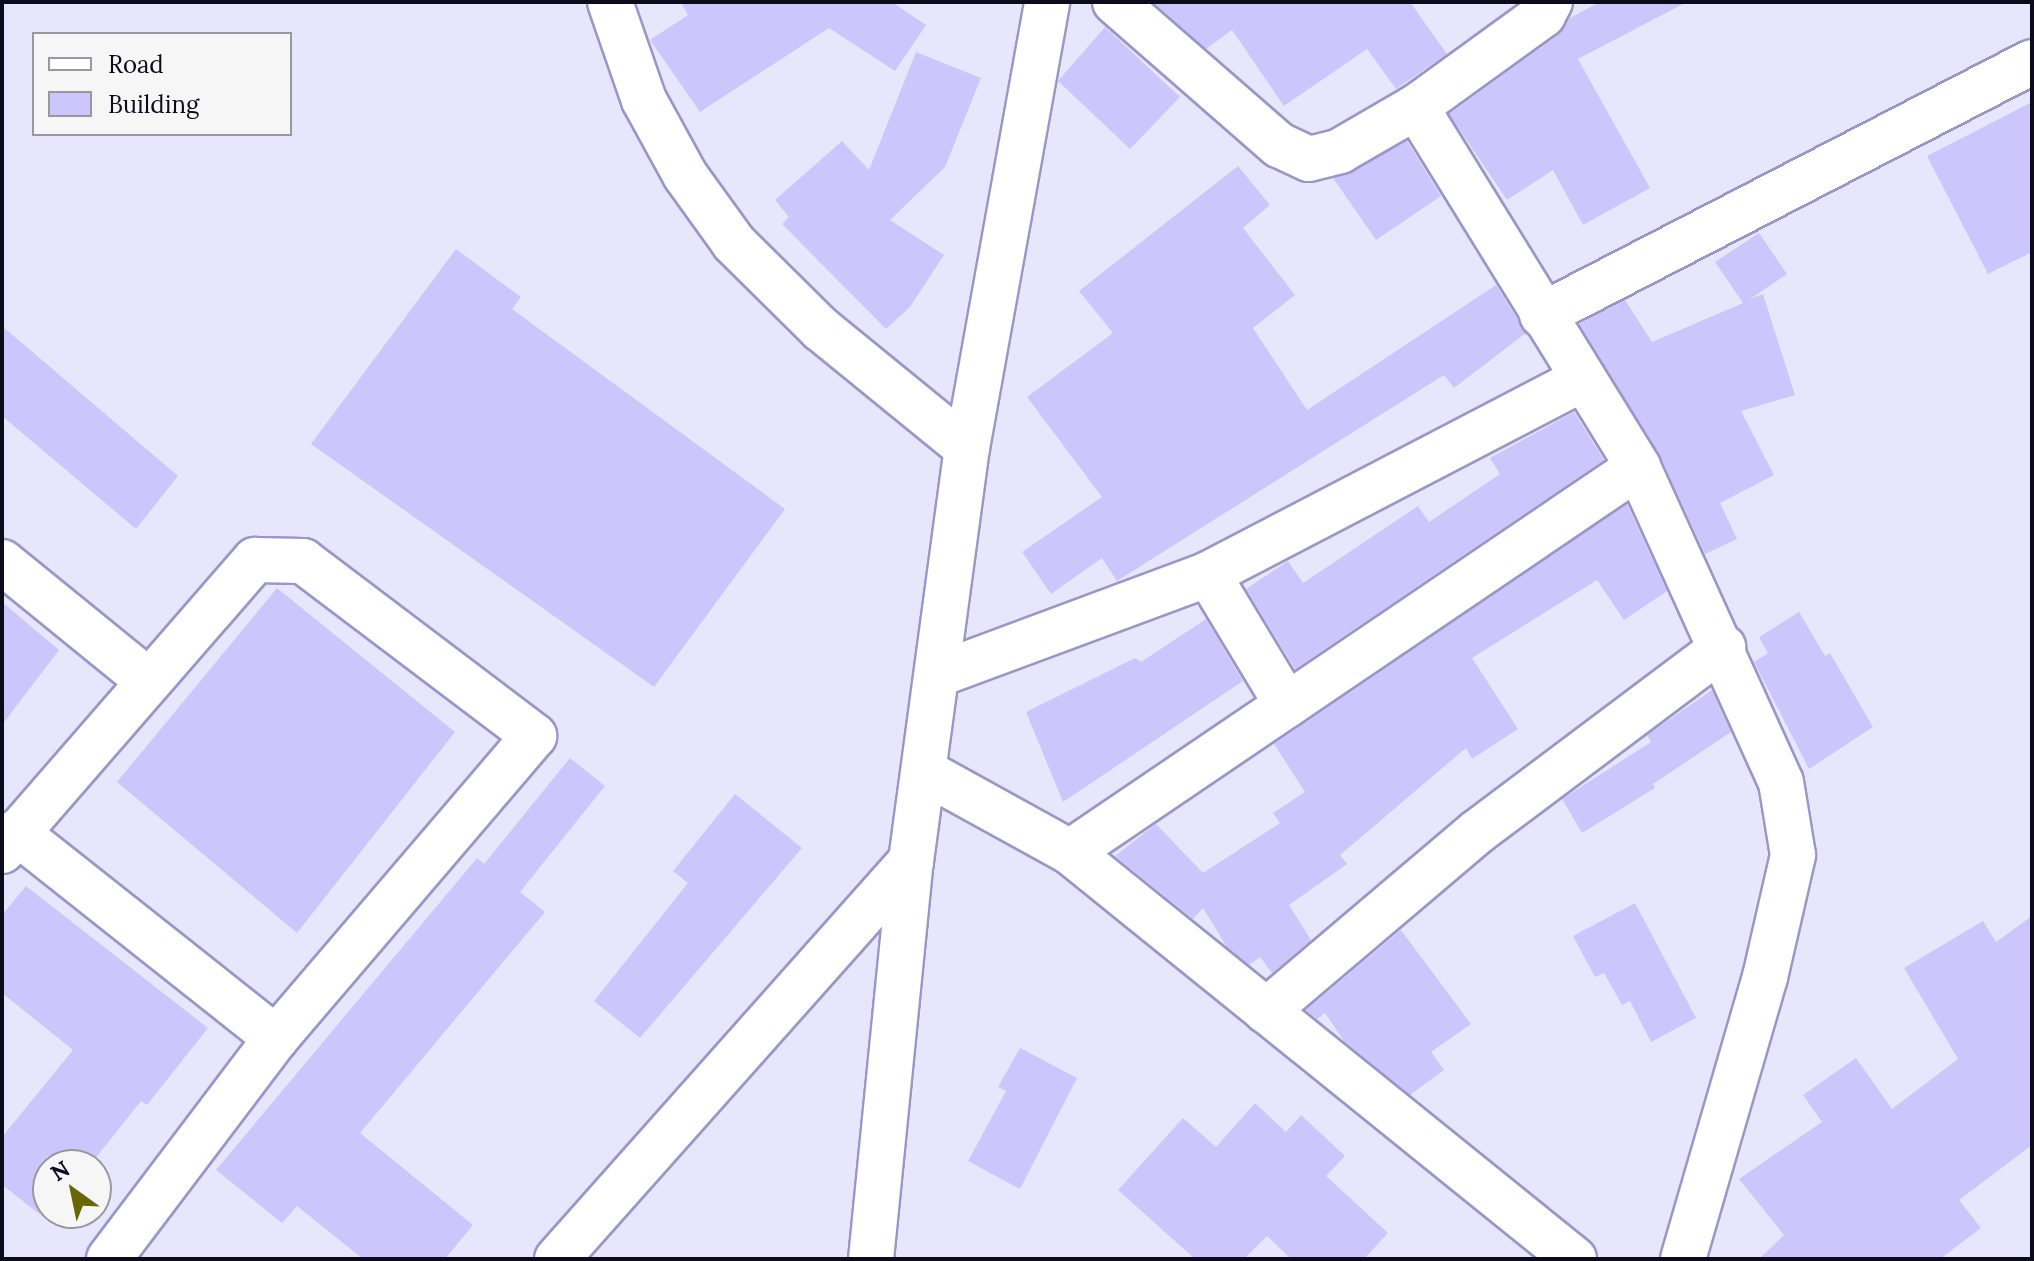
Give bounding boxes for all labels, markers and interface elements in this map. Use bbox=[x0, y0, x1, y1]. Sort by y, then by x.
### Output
legend bbox=[32, 32, 292, 136]
text: Road bbox=[108, 49, 164, 80]
text: Building bbox=[108, 89, 199, 120]
north arrow bbox=[32, 1149, 112, 1229]
text: N bbox=[45, 1154, 75, 1187]

